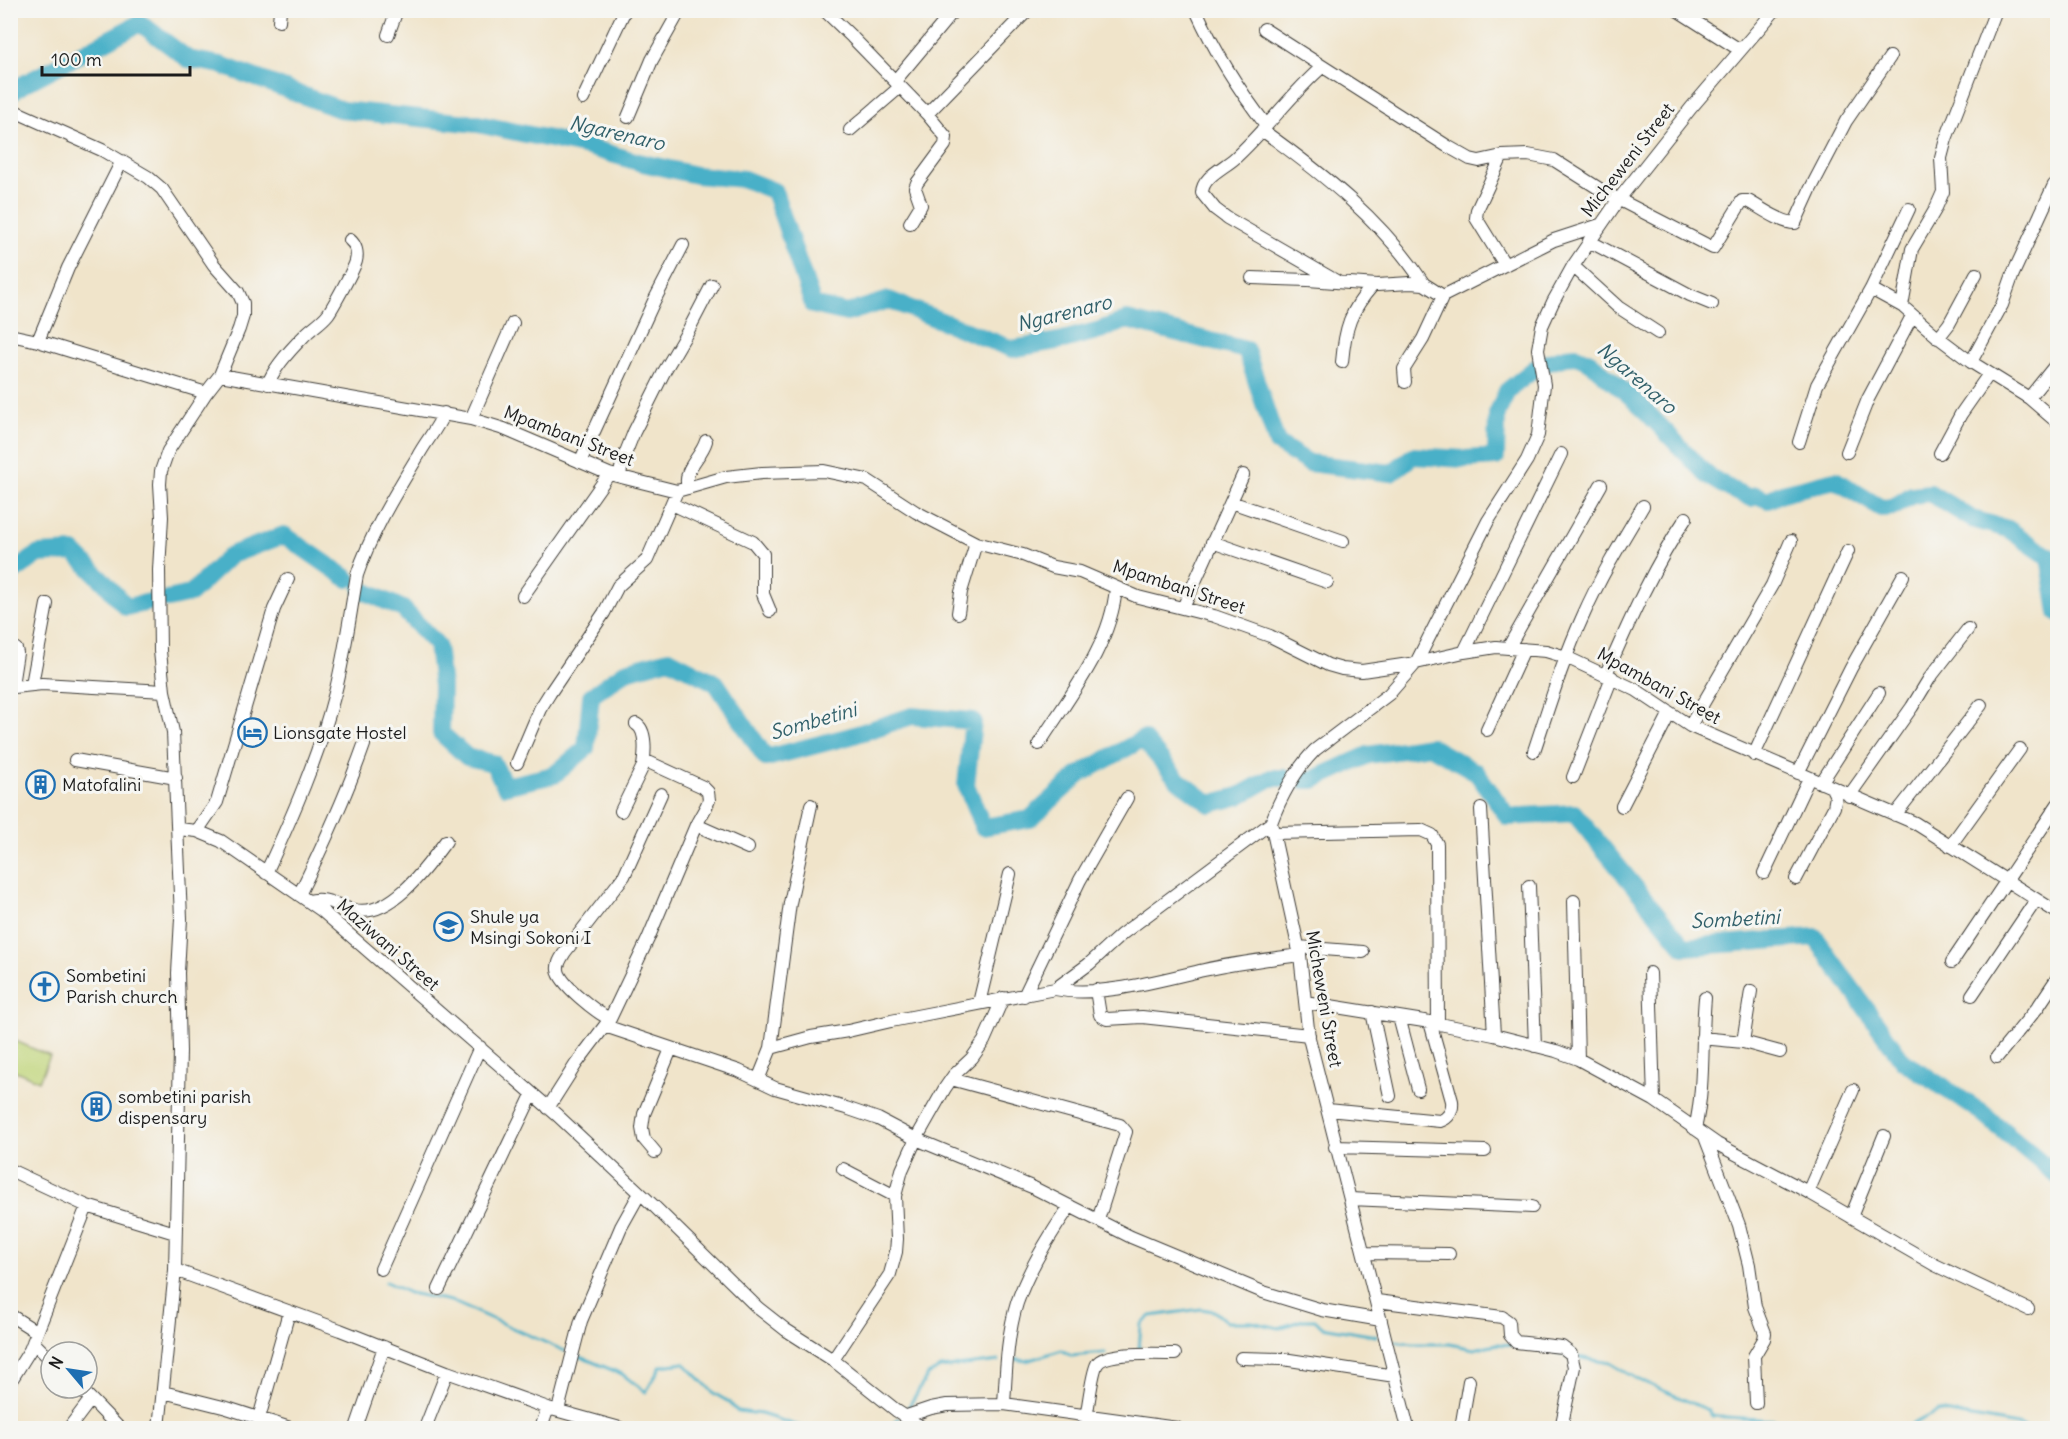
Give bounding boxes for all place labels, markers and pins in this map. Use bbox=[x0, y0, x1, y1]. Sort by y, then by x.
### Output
hotel icon: Lionsgate Hostel bbox=[236, 717, 268, 749]
place label: Lionsgate Hostel bbox=[273, 721, 407, 744]
building icon: Matofalini bbox=[25, 769, 57, 801]
place label: Matofalini bbox=[62, 773, 141, 796]
place label: Shule ya Msingi Sokoni I bbox=[470, 905, 592, 949]
school or university icon: Shule ya Msingi Sokoni I bbox=[433, 911, 465, 943]
place label: Sombetini Parish church bbox=[66, 964, 178, 1008]
church icon: Sombetini Parish church bbox=[29, 970, 61, 1002]
place label: sombetini parish dispensary bbox=[118, 1085, 251, 1129]
building icon: sombetini parish dispensary bbox=[81, 1091, 113, 1123]

